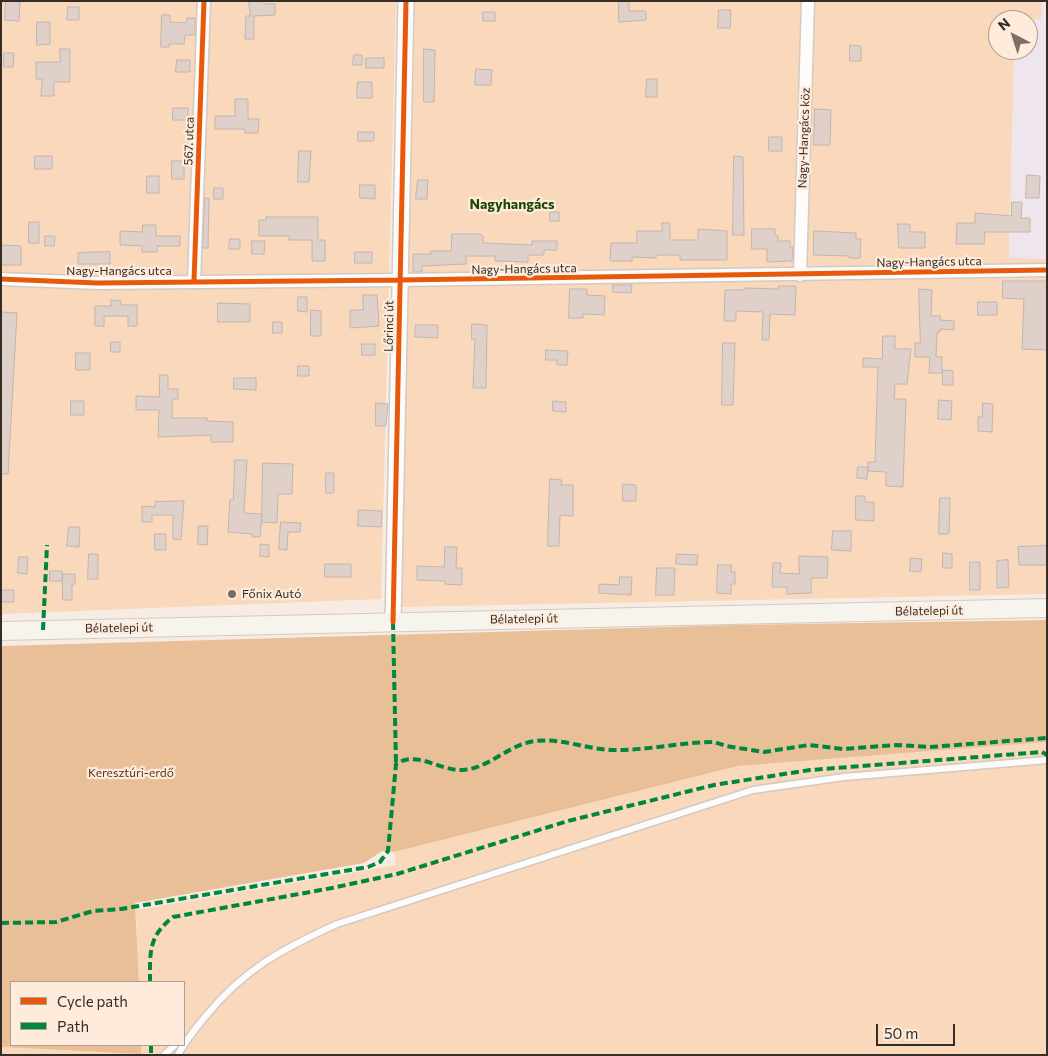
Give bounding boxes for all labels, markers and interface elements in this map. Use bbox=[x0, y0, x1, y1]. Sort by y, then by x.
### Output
north arrow bbox=[988, 10, 1038, 60]
text: N bbox=[994, 14, 1013, 34]
street label: Nagy-Hangács köz bbox=[795, 87, 813, 189]
street label: 567. utca bbox=[181, 117, 197, 165]
district label: Nagyhangács bbox=[469, 196, 555, 212]
street label: Nagy-Hangács utca bbox=[876, 254, 982, 270]
street label: Nagy-Hangács utca bbox=[471, 261, 577, 277]
street label: Nagy-Hangács utca bbox=[66, 264, 172, 278]
street label: Lőrinci út bbox=[381, 300, 397, 352]
place label: Főnix Autó bbox=[242, 587, 301, 601]
marker: Főnix Autó bbox=[226, 588, 238, 600]
street label: Bélatelepi út bbox=[895, 603, 963, 619]
street label: Bélatelepi út bbox=[490, 611, 558, 627]
street label: Bélatelepi út bbox=[85, 620, 153, 636]
park label: Keresztúri-erdő bbox=[88, 766, 174, 780]
legend bbox=[10, 981, 185, 1046]
text: Cycle path bbox=[57, 992, 128, 1010]
scale bar bbox=[878, 1014, 957, 1046]
text: Path bbox=[57, 1017, 89, 1035]
text: 50 m bbox=[884, 1024, 918, 1042]

